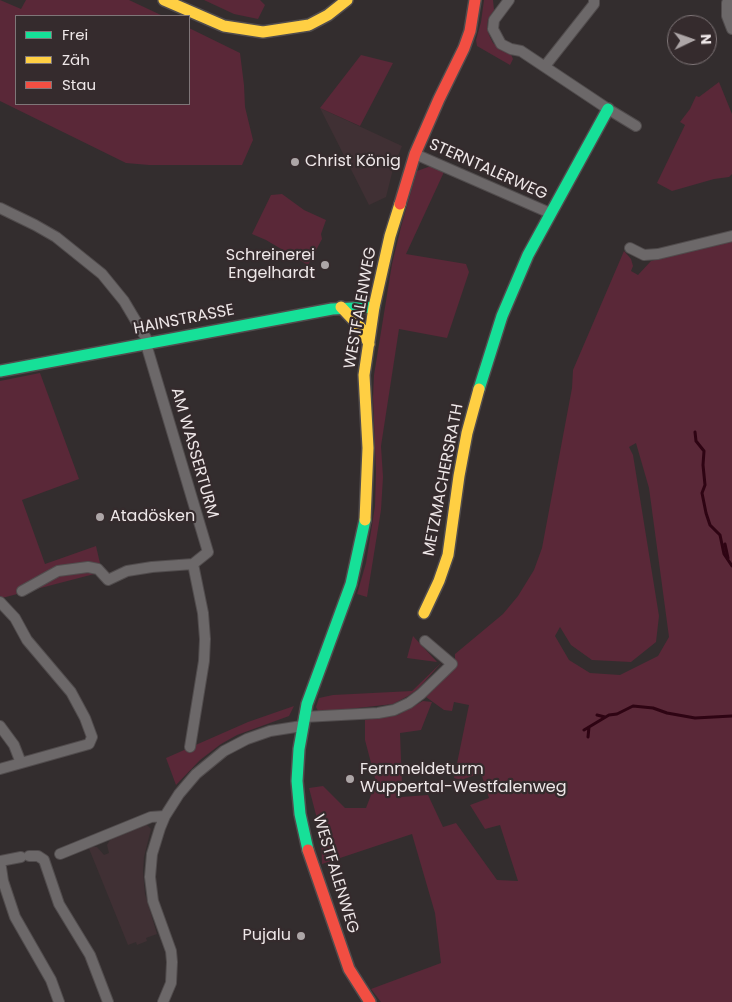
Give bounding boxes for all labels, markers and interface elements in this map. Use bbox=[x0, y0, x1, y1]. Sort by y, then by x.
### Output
legend bbox=[15, 15, 190, 105]
north arrow bbox=[667, 15, 717, 65]
text: Frei bbox=[62, 24, 88, 45]
text: N bbox=[696, 33, 716, 45]
text: Zäh bbox=[62, 49, 90, 70]
text: Stau bbox=[62, 74, 96, 95]
street label: STERNTALERWEG bbox=[426, 135, 550, 205]
place label: Christ König bbox=[305, 152, 401, 172]
marker: Christ König bbox=[289, 156, 301, 168]
place label: Schreinerei Engelhardt bbox=[226, 246, 315, 284]
street label: WESTFALENWEG bbox=[341, 246, 381, 370]
marker: Schreinerei Engelhardt bbox=[319, 259, 331, 271]
street label: HAINSTRASSE bbox=[132, 301, 236, 339]
street label: AM WASSERTURM bbox=[166, 386, 222, 520]
street label: METZMACHERSRATH bbox=[420, 402, 468, 558]
place label: Atadösken bbox=[110, 507, 195, 527]
marker: Atadösken bbox=[94, 511, 106, 523]
place label: Fernmeldeturm Wuppertal-Westfalenweg bbox=[360, 760, 567, 798]
marker: Fernmeldeturm Wuppertal-Westfalenweg bbox=[344, 773, 356, 785]
street label: WESTFALENWEG bbox=[308, 812, 362, 936]
place label: Pujalu bbox=[243, 926, 291, 946]
marker: Pujalu bbox=[295, 930, 307, 942]

